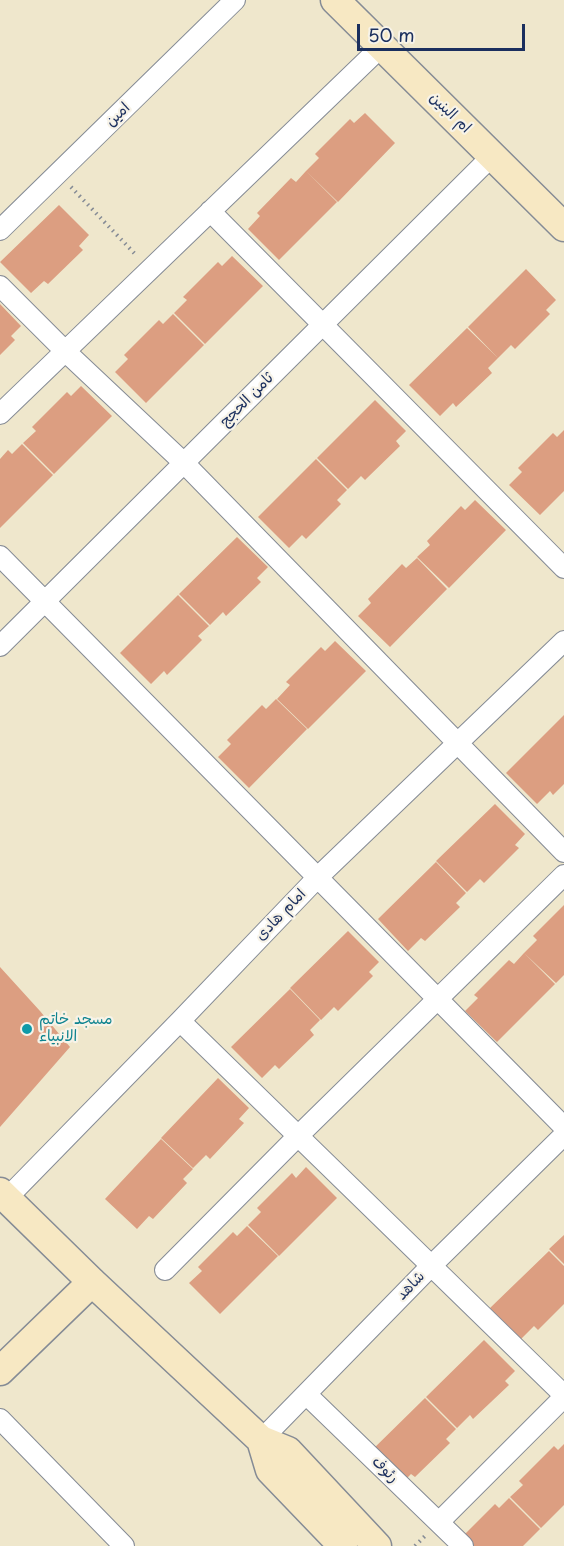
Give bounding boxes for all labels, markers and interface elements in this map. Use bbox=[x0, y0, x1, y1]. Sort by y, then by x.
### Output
scale bar bbox=[360, 12, 528, 50]
text: 50 m bbox=[368, 21, 415, 48]
street label: ام البنین bbox=[425, 89, 475, 137]
street label: امین bbox=[102, 99, 134, 131]
street label: ثامن الحجج bbox=[216, 369, 278, 431]
street label: امام هادی bbox=[252, 885, 310, 945]
place label: مسجد خاتم الانبیاء bbox=[39, 1011, 113, 1046]
marker: مسجد خاتم الانبیاء bbox=[20, 1022, 34, 1036]
street label: شاهد bbox=[393, 1268, 429, 1304]
street label: رئوف bbox=[368, 1453, 402, 1487]

